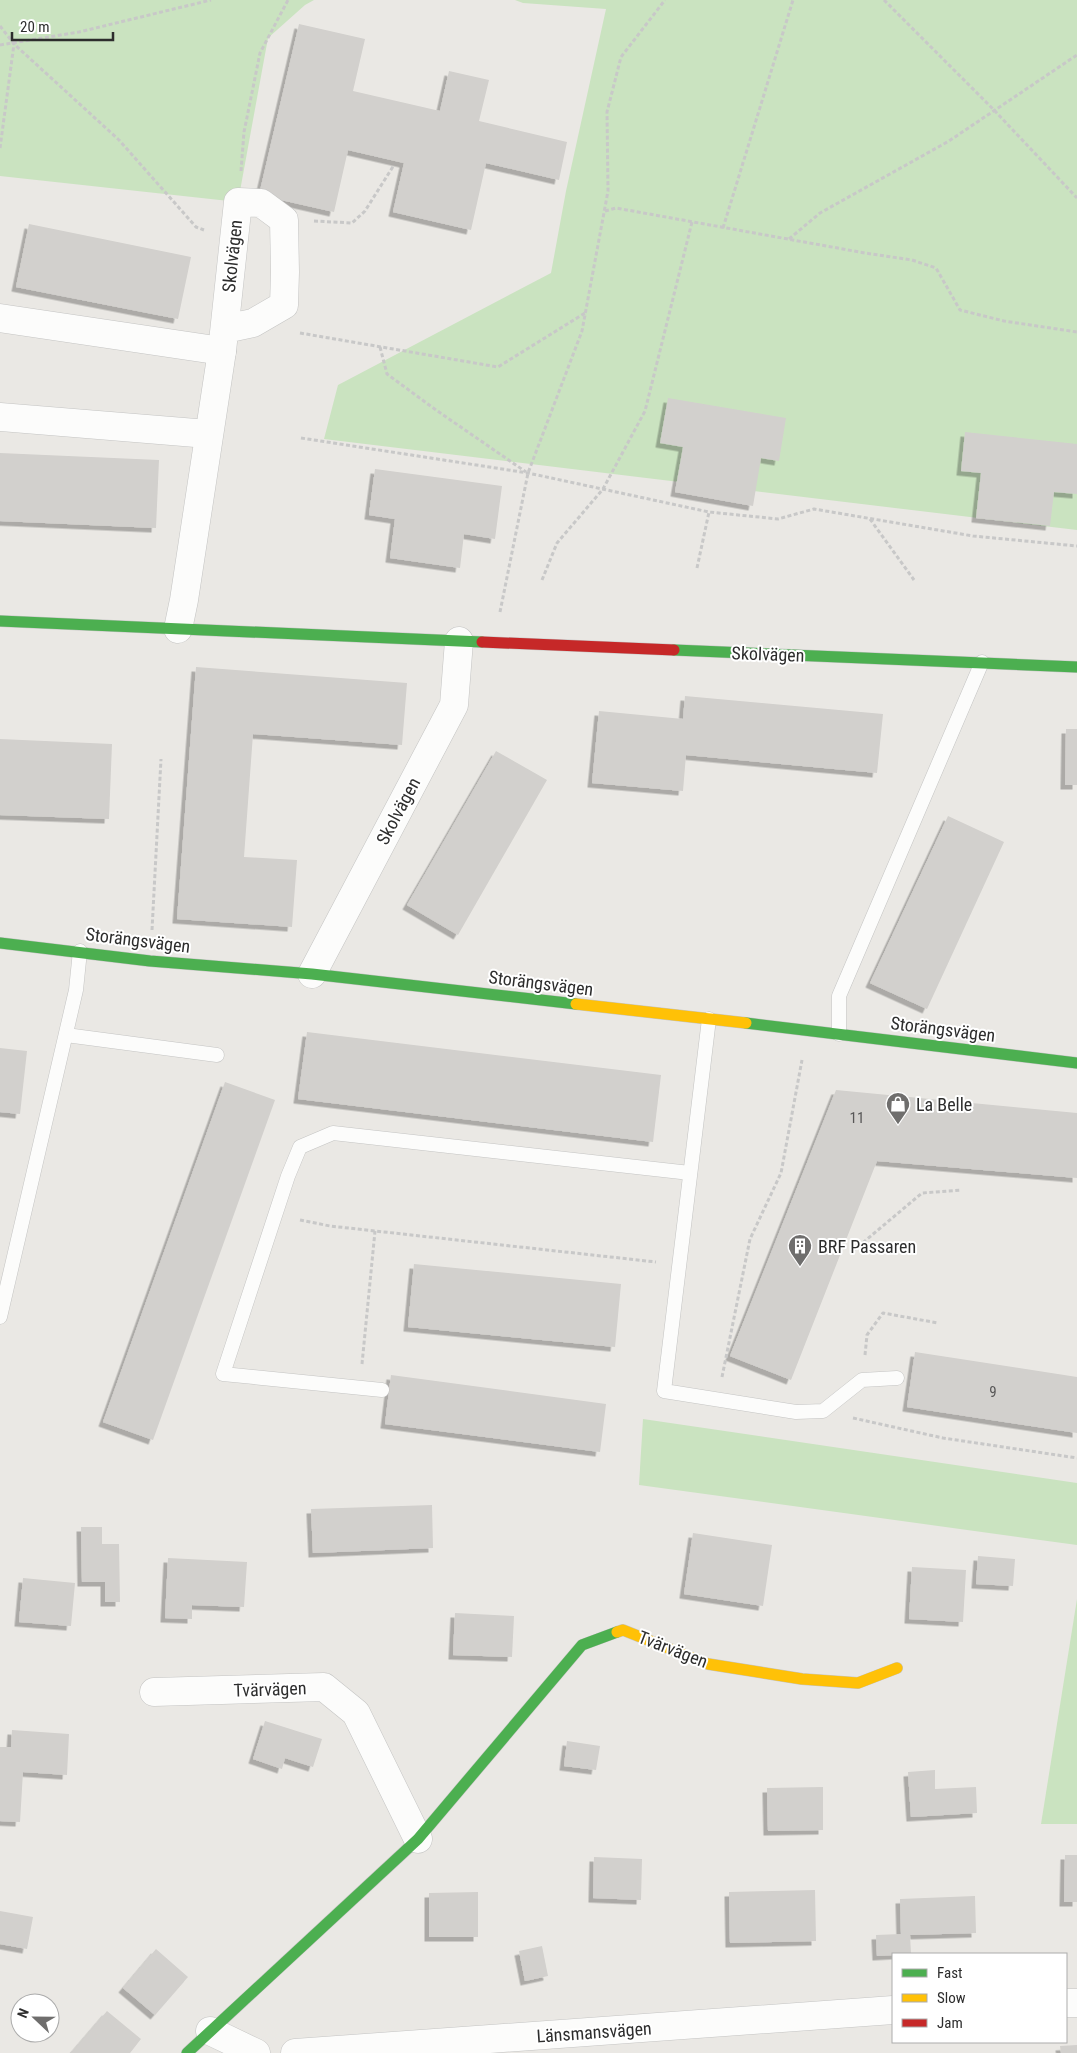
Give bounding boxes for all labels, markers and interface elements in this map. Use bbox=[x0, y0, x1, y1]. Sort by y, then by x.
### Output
scale bar bbox=[12, 10, 114, 42]
text: 20 m bbox=[20, 18, 50, 36]
street label: Skolvägen bbox=[218, 219, 246, 293]
street label: Skolvägen bbox=[731, 642, 805, 666]
street label: Skolvägen bbox=[372, 774, 424, 848]
street label: Storängsvägen bbox=[84, 923, 192, 957]
street label: Storängsvägen bbox=[487, 966, 595, 1000]
street label: Storängsvägen bbox=[889, 1012, 997, 1046]
shop icon: La Belle bbox=[885, 1091, 911, 1125]
place label: La Belle bbox=[916, 1094, 972, 1115]
house number: 11 bbox=[850, 1109, 864, 1127]
building icon: BRF Passaren bbox=[787, 1233, 813, 1267]
place label: BRF Passaren bbox=[818, 1236, 916, 1257]
house number: 9 bbox=[989, 1383, 997, 1401]
street label: Tvärvägen bbox=[635, 1626, 711, 1672]
street label: Tvärvägen bbox=[233, 1677, 307, 1701]
legend bbox=[892, 1953, 1067, 2043]
text: Fast bbox=[937, 1964, 962, 1982]
text: Slow bbox=[937, 1989, 966, 2007]
north arrow bbox=[10, 1993, 60, 2043]
text: N bbox=[14, 2006, 32, 2020]
text: Jam bbox=[937, 2014, 963, 2032]
street label: Länsmansvägen bbox=[536, 2017, 652, 2047]

